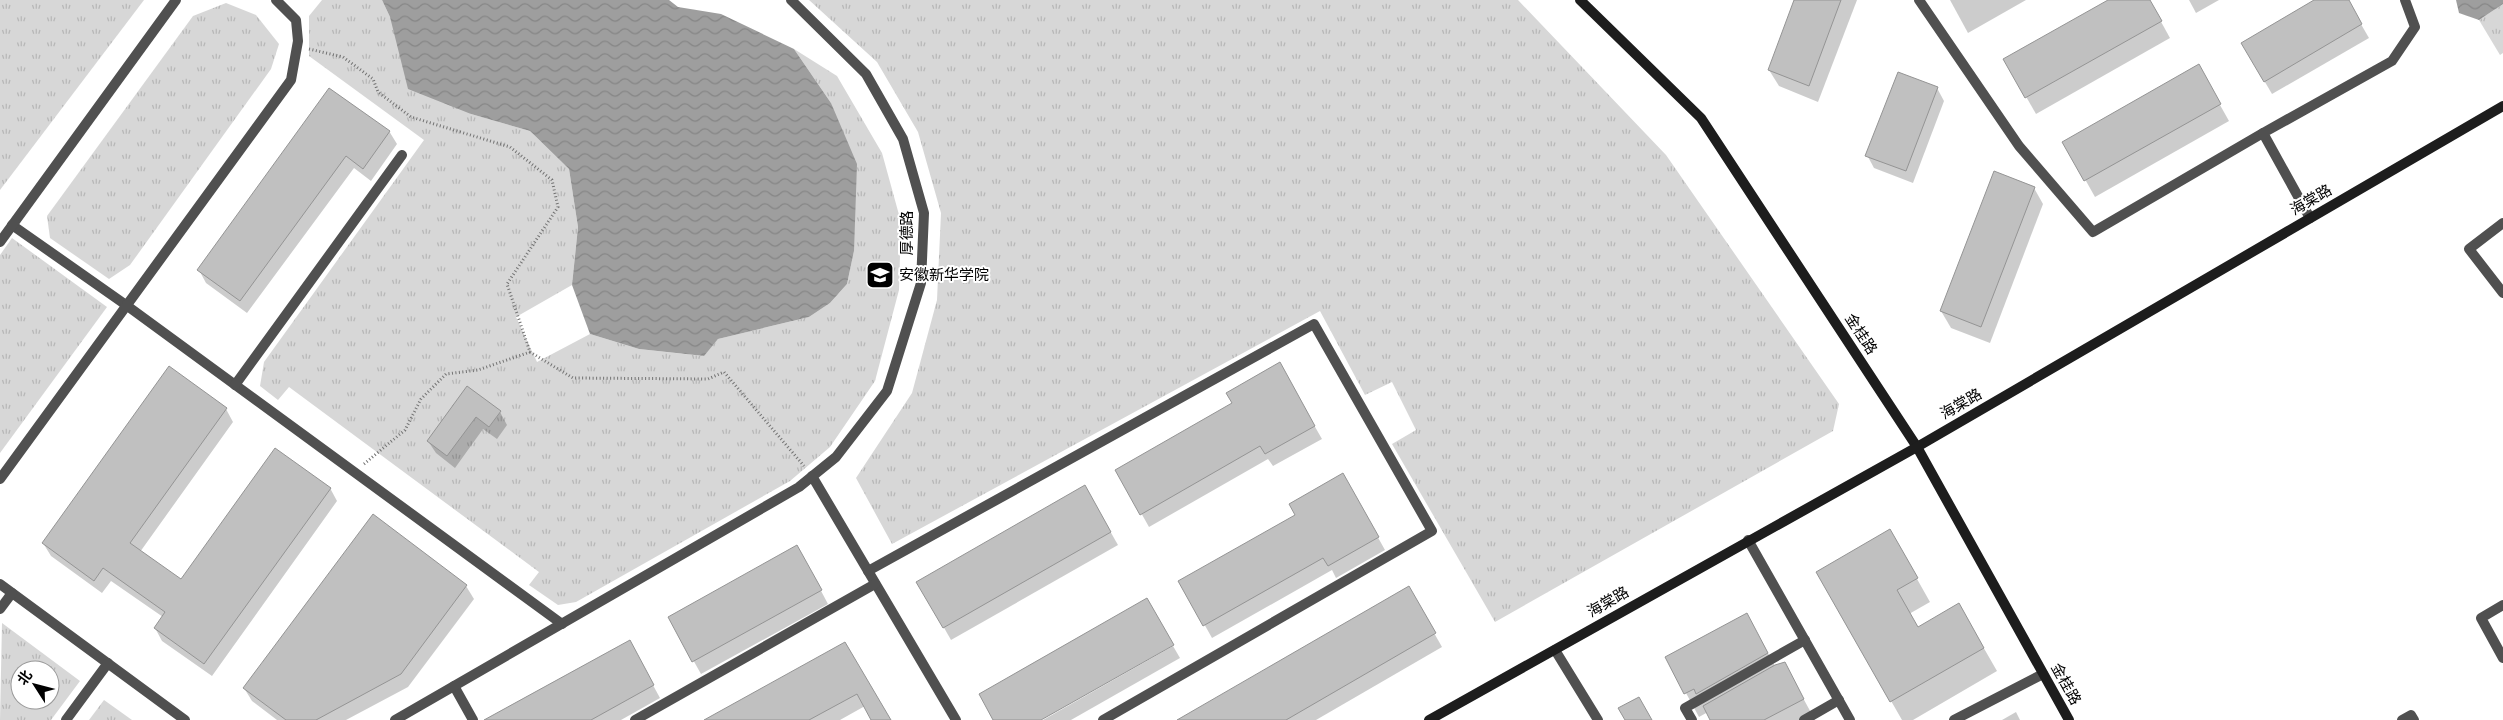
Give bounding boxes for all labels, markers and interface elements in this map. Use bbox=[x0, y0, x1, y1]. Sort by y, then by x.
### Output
street label: 海棠路 bbox=[2287, 180, 2335, 220]
street label: 厚德路 bbox=[897, 210, 917, 256]
school or university icon: 安徽新华学院 bbox=[865, 260, 895, 290]
place label: 安徽新华学院 bbox=[899, 265, 989, 285]
street label: 金桂路 bbox=[1840, 310, 1882, 358]
street label: 海棠路 bbox=[1937, 384, 1985, 424]
street label: 海棠路 bbox=[1584, 582, 1632, 622]
street label: 金桂路 bbox=[2046, 659, 2086, 709]
north arrow bbox=[10, 660, 60, 710]
text: 北 bbox=[13, 666, 37, 689]

